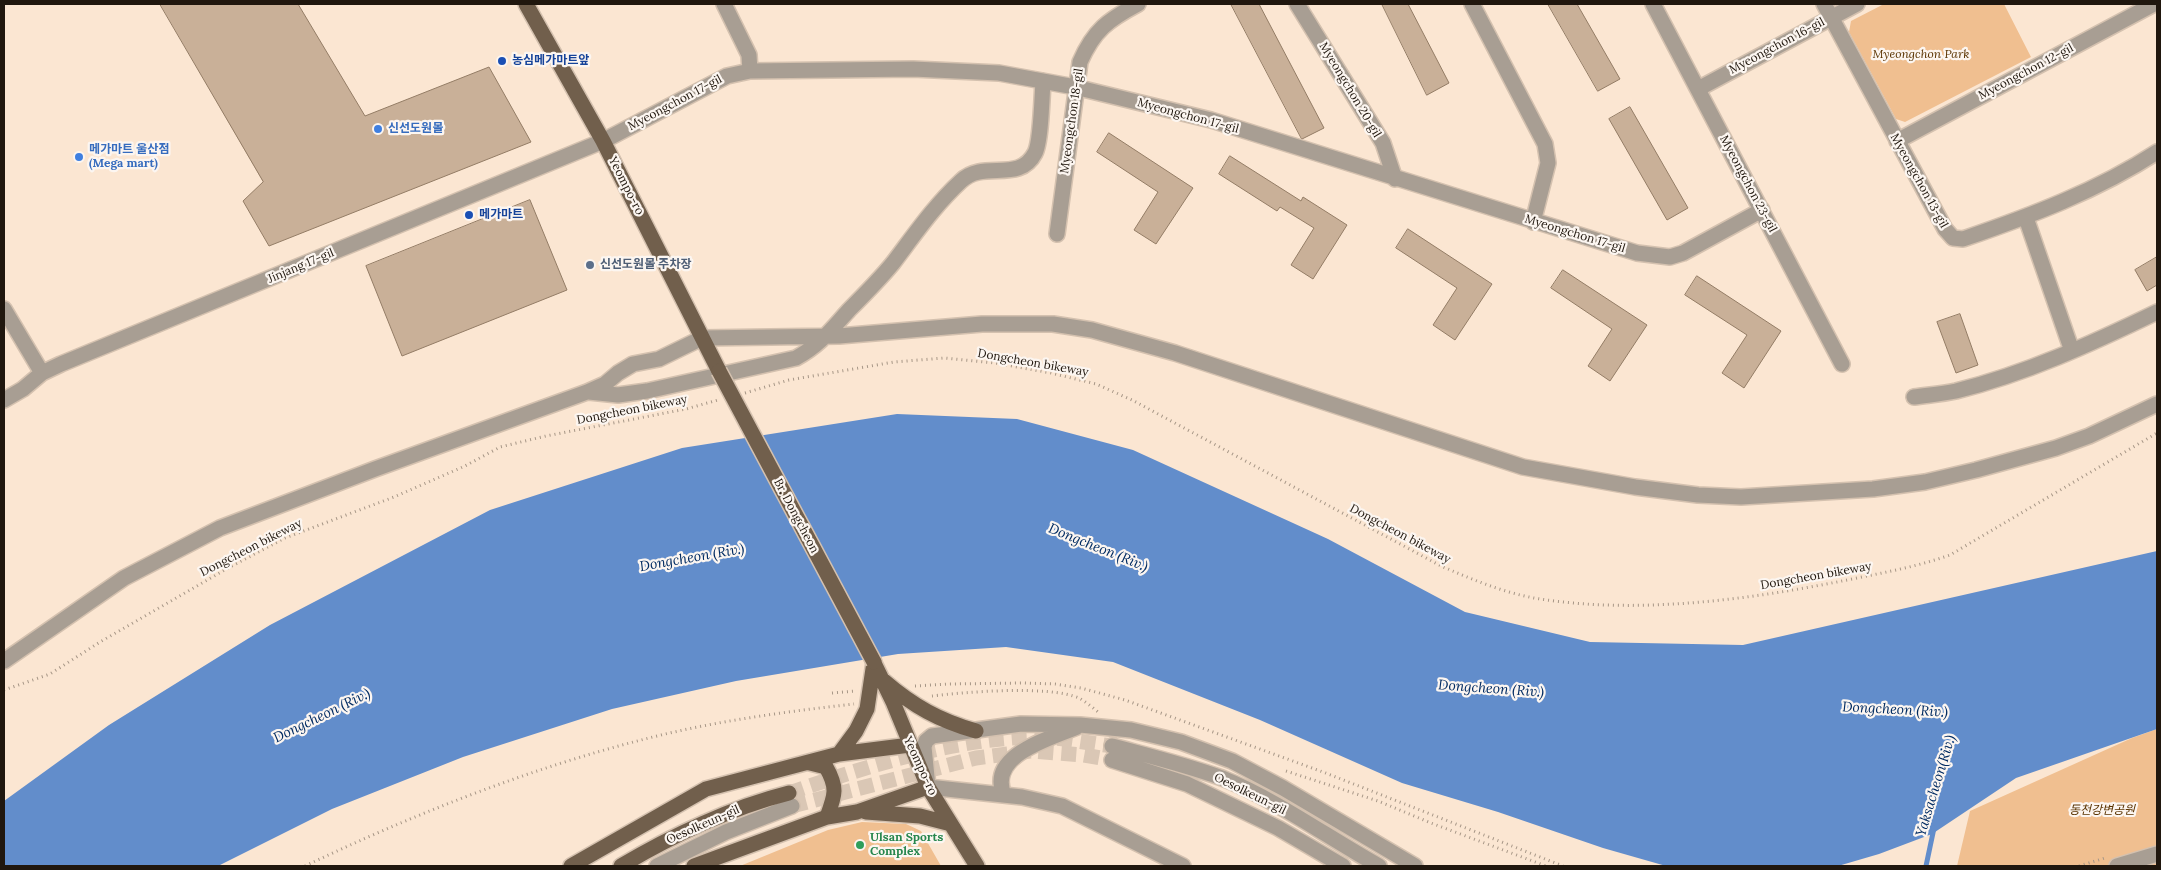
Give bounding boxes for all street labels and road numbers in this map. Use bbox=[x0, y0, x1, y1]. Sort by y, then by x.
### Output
street label: Myeongchon 16-gil bbox=[1727, 15, 1827, 77]
street label: Myeongchon 20-gil bbox=[1316, 40, 1384, 140]
street label: Myeongchon 12-gil bbox=[1976, 41, 2076, 103]
street label: Myeongchon 18-gil bbox=[1057, 68, 1087, 174]
street label: Myeongchon 17-gil bbox=[625, 72, 725, 134]
street label: Myeongchon 17-gil bbox=[1136, 96, 1240, 136]
street label: Myeongchon 13-gil bbox=[1887, 131, 1951, 231]
street label: Myeongchon 23-gil bbox=[1716, 133, 1780, 235]
street label: Yeompo-ro bbox=[605, 154, 647, 218]
street label: Myeongchon 17-gil bbox=[1523, 212, 1627, 256]
street label: Jinjang 17-gil bbox=[266, 246, 336, 286]
street label: Dongcheon bikeway bbox=[976, 346, 1090, 380]
street label: Dongcheon bikeway bbox=[575, 392, 689, 428]
street label: Br. Dongcheon bbox=[770, 476, 822, 556]
street label: Dongcheon bikeway bbox=[1347, 501, 1453, 567]
street label: Dongcheon bikeway bbox=[198, 516, 304, 580]
street label: Dongcheon bikeway bbox=[1759, 559, 1873, 593]
street label: Yeompo-ro bbox=[900, 734, 940, 798]
street label: Oesolkeun-gil bbox=[1212, 770, 1288, 818]
street label: Oesolkeun-gil bbox=[664, 802, 742, 848]

